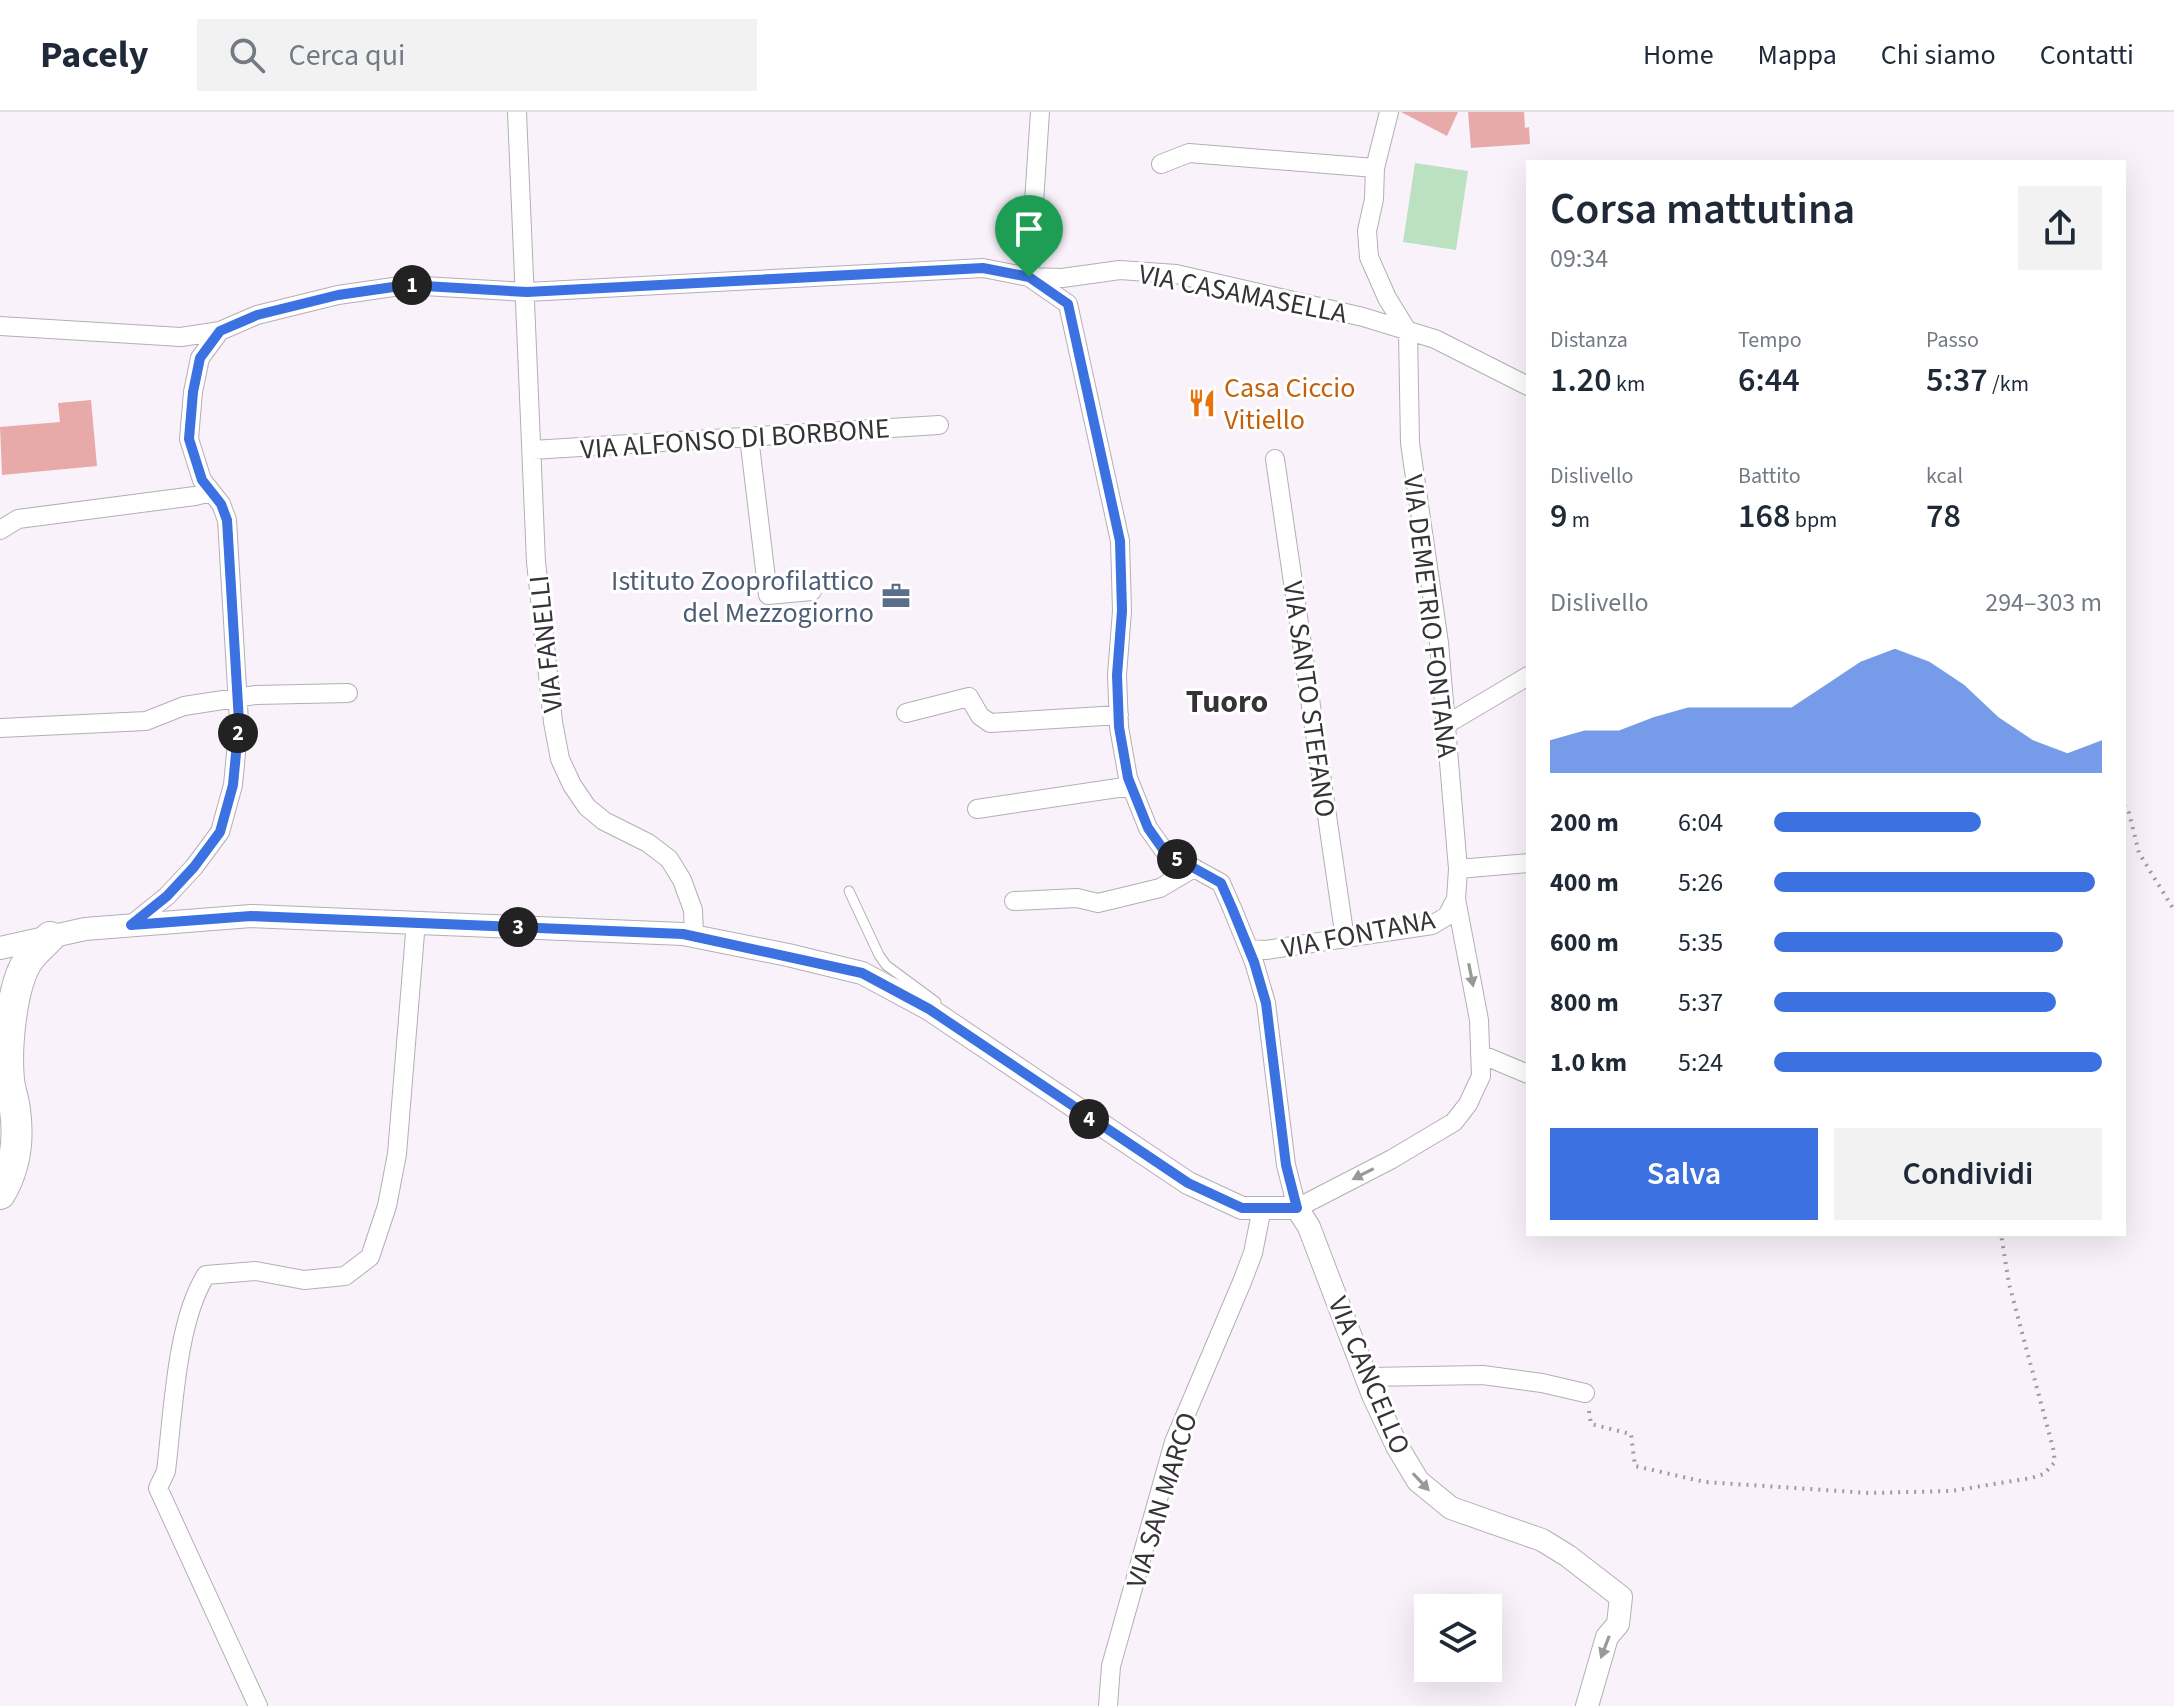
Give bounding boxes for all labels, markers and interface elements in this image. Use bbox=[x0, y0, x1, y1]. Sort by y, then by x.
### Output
search box bbox=[197, 19, 757, 91]
text: Pacely bbox=[40, 28, 149, 82]
icon: search bbox=[225, 33, 269, 77]
text: Cerca qui bbox=[289, 34, 405, 77]
text: Home bbox=[1643, 35, 1714, 75]
text: Mappa bbox=[1758, 35, 1837, 75]
text: Chi siamo bbox=[1881, 35, 1996, 75]
text: Contatti bbox=[2040, 35, 2134, 75]
text: Corsa mattutina bbox=[1550, 178, 1855, 241]
button: share bbox=[2018, 186, 2102, 270]
pin bbox=[995, 195, 1063, 277]
icon: arrive bbox=[1007, 207, 1051, 251]
text: 09:34 bbox=[1550, 240, 1608, 277]
street label: VIA CASAMASELLA bbox=[1135, 254, 1351, 334]
pin: 1 bbox=[392, 265, 432, 305]
text: 1 bbox=[406, 269, 418, 301]
text: Distanza bbox=[1550, 324, 1628, 356]
text: Tempo bbox=[1738, 324, 1802, 356]
text: Passo bbox=[1926, 324, 1979, 356]
text: 1.20 bbox=[1550, 356, 1612, 405]
text: 6:44 bbox=[1738, 356, 1800, 405]
text: 5:37 bbox=[1926, 356, 1988, 405]
place label: Casa Ciccio Vitiello bbox=[1224, 368, 1355, 440]
text: km bbox=[1612, 368, 1645, 400]
text: /km bbox=[1988, 368, 2029, 400]
restaurant icon: Casa Ciccio Vitiello bbox=[1187, 388, 1217, 418]
street label: VIA ALFONSO DI BORBONE bbox=[579, 408, 891, 470]
text: Dislivello bbox=[1550, 460, 1633, 492]
text: Battito bbox=[1738, 460, 1801, 492]
text: kcal bbox=[1926, 460, 1963, 492]
street label: VIA DEMETRIO FONTANA bbox=[1393, 472, 1467, 761]
text: 9 bbox=[1550, 492, 1567, 541]
text: 168 bbox=[1738, 492, 1790, 541]
text: 78 bbox=[1926, 492, 1961, 541]
text: m bbox=[1567, 504, 1590, 536]
text: bpm bbox=[1790, 504, 1837, 536]
place label: Istituto Zooprofilattico del Mezzogiorno bbox=[611, 561, 874, 633]
street label: VIA FANELLI bbox=[519, 573, 573, 715]
street label: VIA SANTO STEFANO bbox=[1273, 578, 1345, 820]
office icon: Istituto Zooprofilattico del Mezzogiorno bbox=[881, 581, 911, 611]
text: Dislivello bbox=[1550, 584, 1649, 621]
text: 294–303 m bbox=[1985, 584, 2102, 621]
district label: Tuoro bbox=[1186, 679, 1268, 725]
pin: 2 bbox=[218, 713, 258, 753]
text: 2 bbox=[232, 717, 244, 749]
text: 200 m bbox=[1550, 804, 1619, 841]
text: 6:04 bbox=[1678, 804, 1723, 841]
pin: 5 bbox=[1157, 839, 1197, 879]
text: 5 bbox=[1171, 843, 1183, 875]
text: 400 m bbox=[1550, 864, 1619, 901]
text: 5:26 bbox=[1678, 864, 1723, 901]
street label: VIA FONTANA bbox=[1278, 899, 1439, 968]
pin: 3 bbox=[498, 907, 538, 947]
text: 3 bbox=[512, 911, 524, 943]
text: 600 m bbox=[1550, 924, 1619, 961]
text: 5:35 bbox=[1678, 924, 1723, 961]
one-way arrow bbox=[1465, 963, 1477, 988]
text: 800 m bbox=[1550, 984, 1619, 1021]
text: 5:37 bbox=[1678, 984, 1723, 1021]
text: 1.0 km bbox=[1550, 1044, 1627, 1081]
text: 5:24 bbox=[1678, 1044, 1723, 1081]
pin: 4 bbox=[1069, 1099, 1109, 1139]
text: 4 bbox=[1083, 1103, 1095, 1135]
button: Salva bbox=[1550, 1128, 1818, 1220]
button: Condividi bbox=[1834, 1128, 2102, 1220]
one-way arrow bbox=[1352, 1168, 1375, 1181]
street label: VIA CANCELLO bbox=[1318, 1290, 1420, 1460]
street label: VIA SAN MARCO bbox=[1116, 1408, 1208, 1593]
one-way arrow bbox=[1412, 1472, 1430, 1491]
map controls bbox=[1414, 1594, 1502, 1682]
button: layers bbox=[1414, 1594, 1502, 1682]
one-way arrow bbox=[1598, 1635, 1611, 1659]

